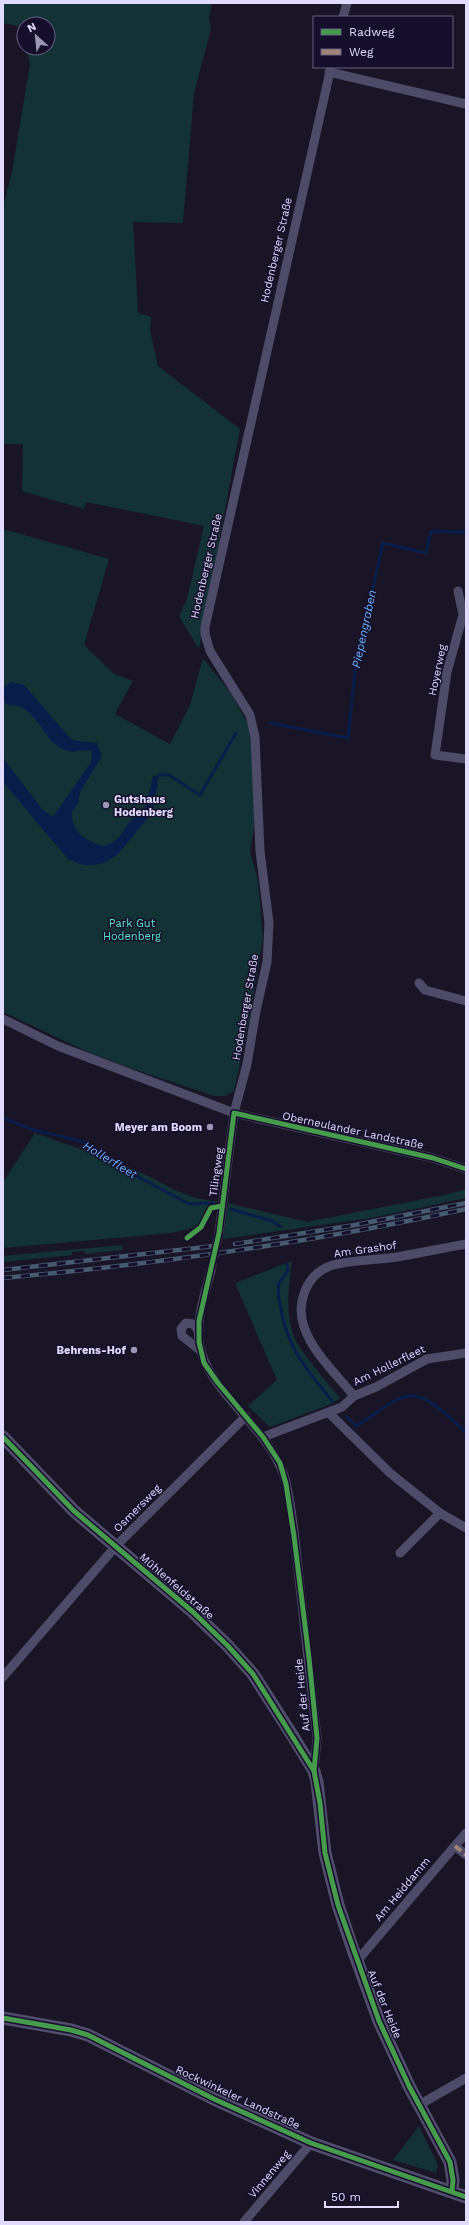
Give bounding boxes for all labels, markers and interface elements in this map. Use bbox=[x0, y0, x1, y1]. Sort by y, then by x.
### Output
north arrow bbox=[16, 16, 56, 56]
legend bbox=[313, 16, 453, 68]
text: N bbox=[25, 20, 38, 35]
text: Radweg bbox=[349, 25, 395, 39]
text: Weg bbox=[349, 45, 374, 59]
street label: Hodenberger Straße bbox=[258, 196, 295, 304]
street label: Hodenberger Straße bbox=[188, 512, 225, 620]
water label: Piepengraben bbox=[349, 589, 379, 669]
street label: Hoyerweg bbox=[426, 643, 449, 697]
place label: Gutshaus Hodenberg bbox=[114, 793, 174, 819]
marker: Gutshaus Hodenberg bbox=[101, 800, 111, 810]
park label: Park Gut Hodenberg bbox=[103, 917, 161, 943]
street label: Hodenberger Straße bbox=[230, 953, 261, 1061]
street label: Oberneulander Landstraße bbox=[281, 1109, 425, 1152]
place label: Meyer am Boom bbox=[115, 1121, 202, 1134]
marker: Meyer am Boom bbox=[205, 1122, 215, 1132]
water label: Hollerfleet bbox=[80, 1138, 140, 1182]
street label: Tilingweg bbox=[207, 1147, 226, 1197]
street label: Am Grashof bbox=[333, 1239, 398, 1260]
street label: Am Hollerfleet bbox=[351, 1342, 428, 1388]
place label: Behrens-Hof bbox=[57, 1344, 126, 1357]
marker: Behrens-Hof bbox=[129, 1345, 139, 1355]
street label: Osmersweg bbox=[111, 1482, 164, 1535]
street label: Mühlenfeldstraße bbox=[137, 1551, 216, 1622]
street label: Auf der Heide bbox=[292, 1658, 313, 1732]
street label: Am Heiddamm bbox=[372, 1855, 433, 1924]
street label: Auf der Heide bbox=[365, 1968, 404, 2041]
street label: Rockwinkeler Landstraße bbox=[174, 2063, 302, 2132]
street label: Vinnenweg bbox=[246, 2148, 293, 2201]
scale bar bbox=[325, 2183, 398, 2209]
text: 50 m bbox=[331, 2190, 361, 2204]

